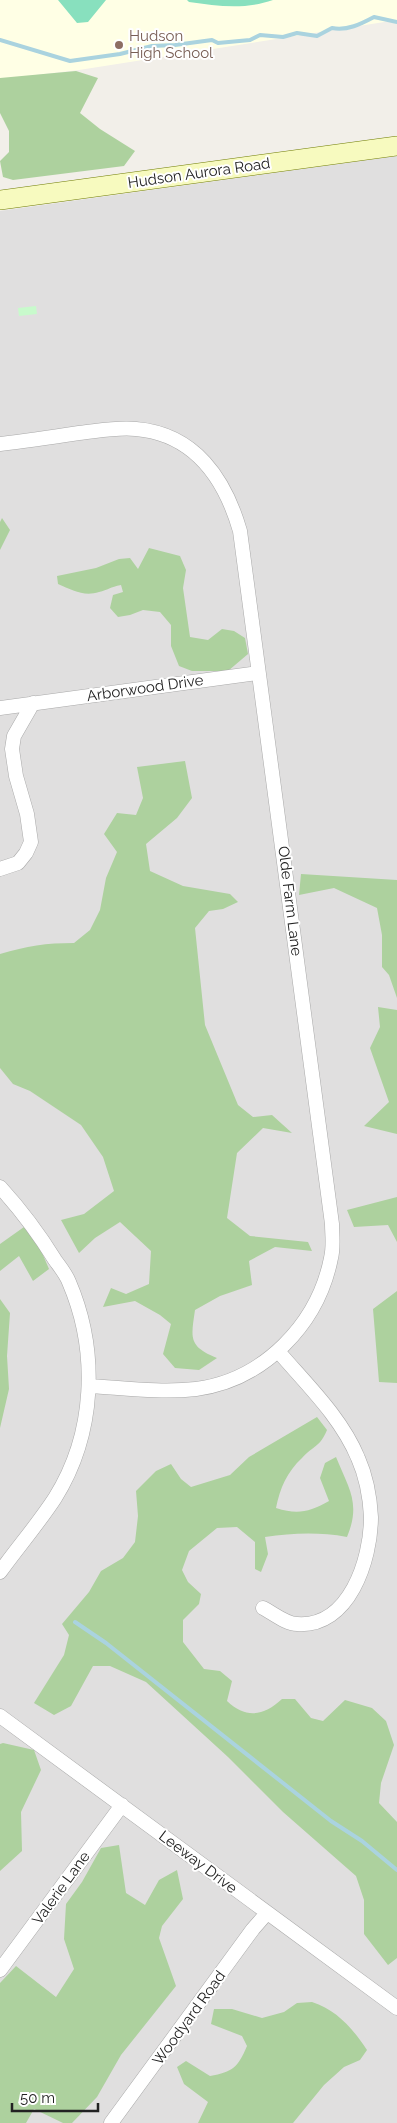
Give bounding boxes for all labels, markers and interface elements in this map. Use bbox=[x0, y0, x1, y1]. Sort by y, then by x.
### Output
place label: Hudson High School bbox=[129, 27, 214, 62]
marker: Hudson High School bbox=[113, 39, 125, 51]
street label: Hudson Aurora Road bbox=[127, 154, 271, 192]
street label: Arborwood Drive bbox=[86, 671, 205, 705]
street label: Olde Farm Lane bbox=[274, 845, 306, 957]
street label: Leeway Drive bbox=[155, 1827, 241, 1897]
street label: Valerie Lane bbox=[28, 1848, 94, 1928]
street label: Woodyard Road bbox=[149, 1967, 229, 2069]
scale bar bbox=[12, 2080, 99, 2112]
text: 50 m bbox=[20, 2089, 55, 2107]

